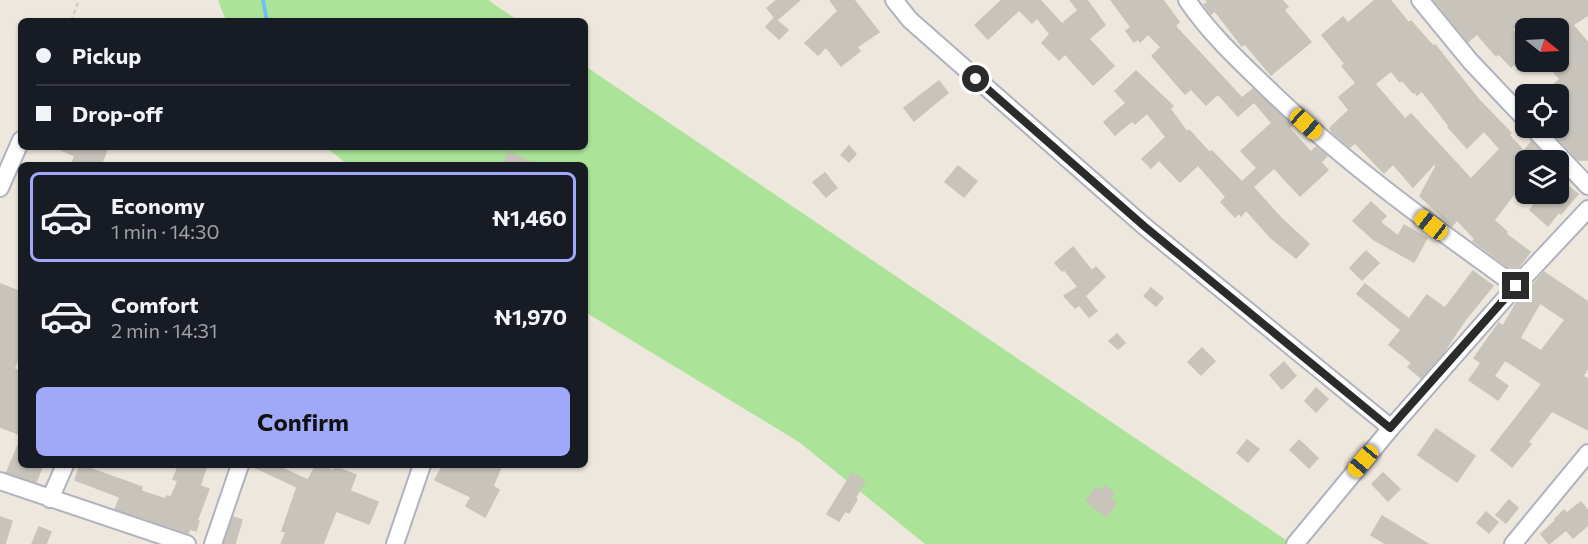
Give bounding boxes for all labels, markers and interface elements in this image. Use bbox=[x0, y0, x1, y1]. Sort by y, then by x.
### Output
north arrow bbox=[1515, 18, 1569, 72]
map controls bbox=[1515, 18, 1569, 204]
text: Pickup bbox=[72, 42, 141, 69]
route start bbox=[962, 65, 989, 92]
button: locate bbox=[1515, 84, 1569, 138]
text: Drop-off bbox=[72, 100, 163, 127]
car bbox=[1287, 105, 1325, 143]
button: layers bbox=[1515, 150, 1569, 204]
icon: car bbox=[39, 190, 93, 244]
text: Economy bbox=[111, 192, 205, 219]
text: ₦1,460 bbox=[492, 204, 567, 231]
car bbox=[1411, 207, 1451, 243]
text: 1 min · 14:30 bbox=[111, 219, 220, 243]
route end bbox=[1502, 272, 1529, 299]
icon: car bbox=[39, 289, 93, 343]
text: Comfort bbox=[111, 291, 199, 318]
text: ₦1,970 bbox=[494, 303, 567, 330]
text: 2 min · 14:31 bbox=[111, 318, 218, 342]
button: Confirm bbox=[36, 387, 570, 456]
car bbox=[1345, 441, 1381, 481]

